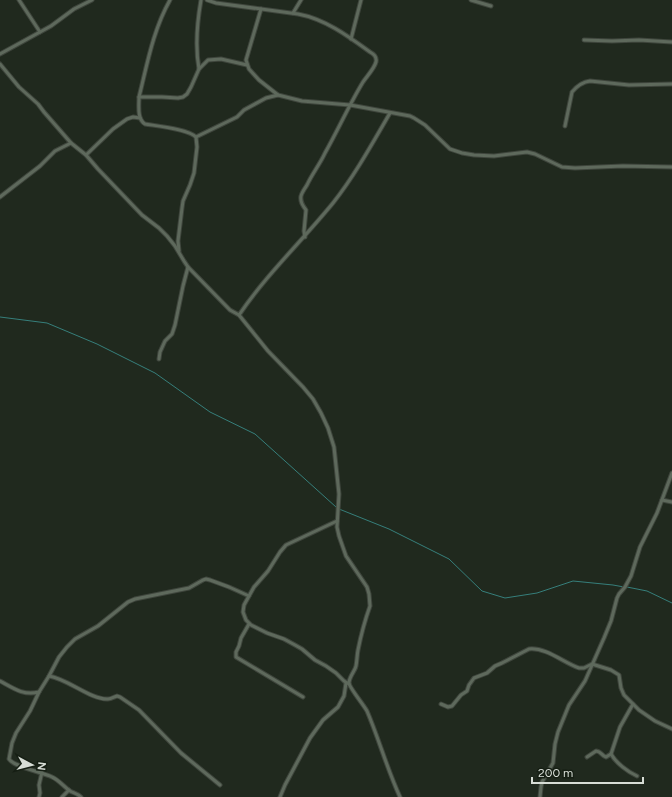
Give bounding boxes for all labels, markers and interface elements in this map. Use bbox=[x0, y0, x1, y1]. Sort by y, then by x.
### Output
north arrow bbox=[12, 745, 52, 785]
scale bar bbox=[532, 759, 643, 785]
text: N bbox=[34, 761, 48, 771]
text: 200 m bbox=[538, 766, 573, 780]

